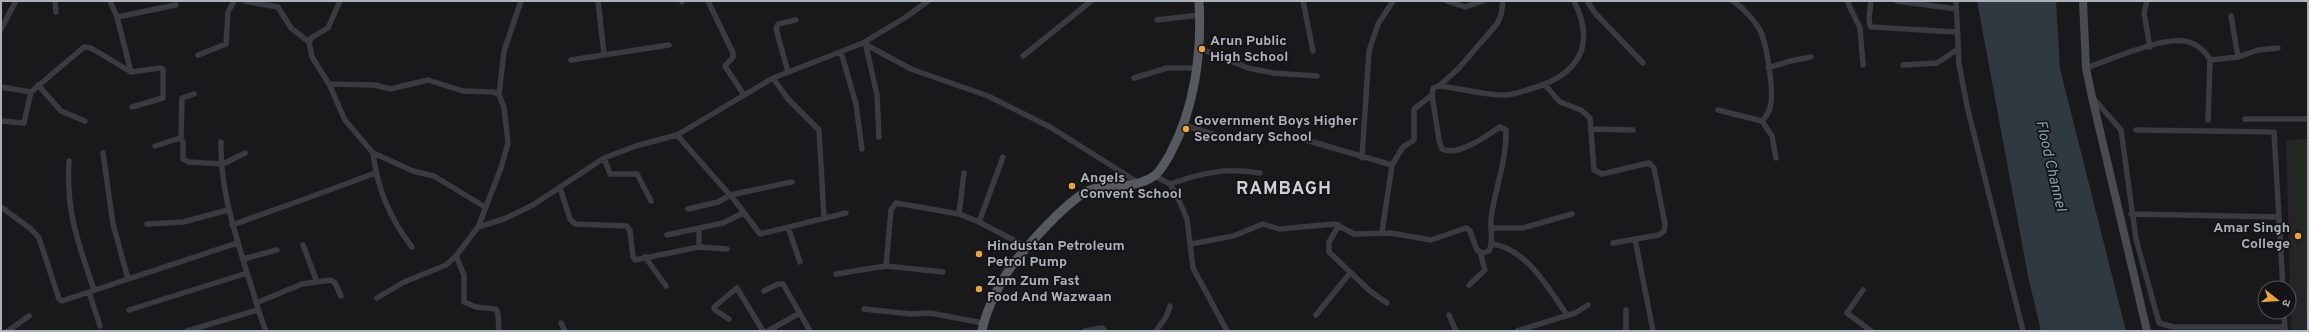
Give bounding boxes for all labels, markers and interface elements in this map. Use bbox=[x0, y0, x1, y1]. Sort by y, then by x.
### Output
place label: Arun Public High School bbox=[1210, 33, 1288, 66]
marker: Arun Public High School bbox=[1197, 44, 1207, 54]
place label: Government Boys Higher Secondary School bbox=[1194, 113, 1358, 146]
water label: Flood Channel bbox=[2030, 119, 2070, 215]
marker: Government Boys Higher Secondary School bbox=[1181, 124, 1191, 134]
place label: Angels Convent School bbox=[1080, 170, 1182, 203]
district label: RAMBAGH bbox=[1236, 178, 1332, 201]
marker: Angels Convent School bbox=[1067, 181, 1077, 191]
place label: Amar Singh College bbox=[2213, 220, 2290, 253]
marker: Amar Singh College bbox=[2293, 231, 2303, 241]
place label: Hindustan Petroleum Petrol Pump bbox=[987, 238, 1125, 271]
marker: Hindustan Petroleum Petrol Pump bbox=[974, 249, 984, 259]
place label: Zum Zum Fast Food And Wazwaan bbox=[987, 273, 1112, 306]
north arrow bbox=[2257, 280, 2297, 320]
marker: Zum Zum Fast Food And Wazwaan bbox=[974, 284, 984, 294]
text: उ bbox=[2278, 298, 2293, 308]

